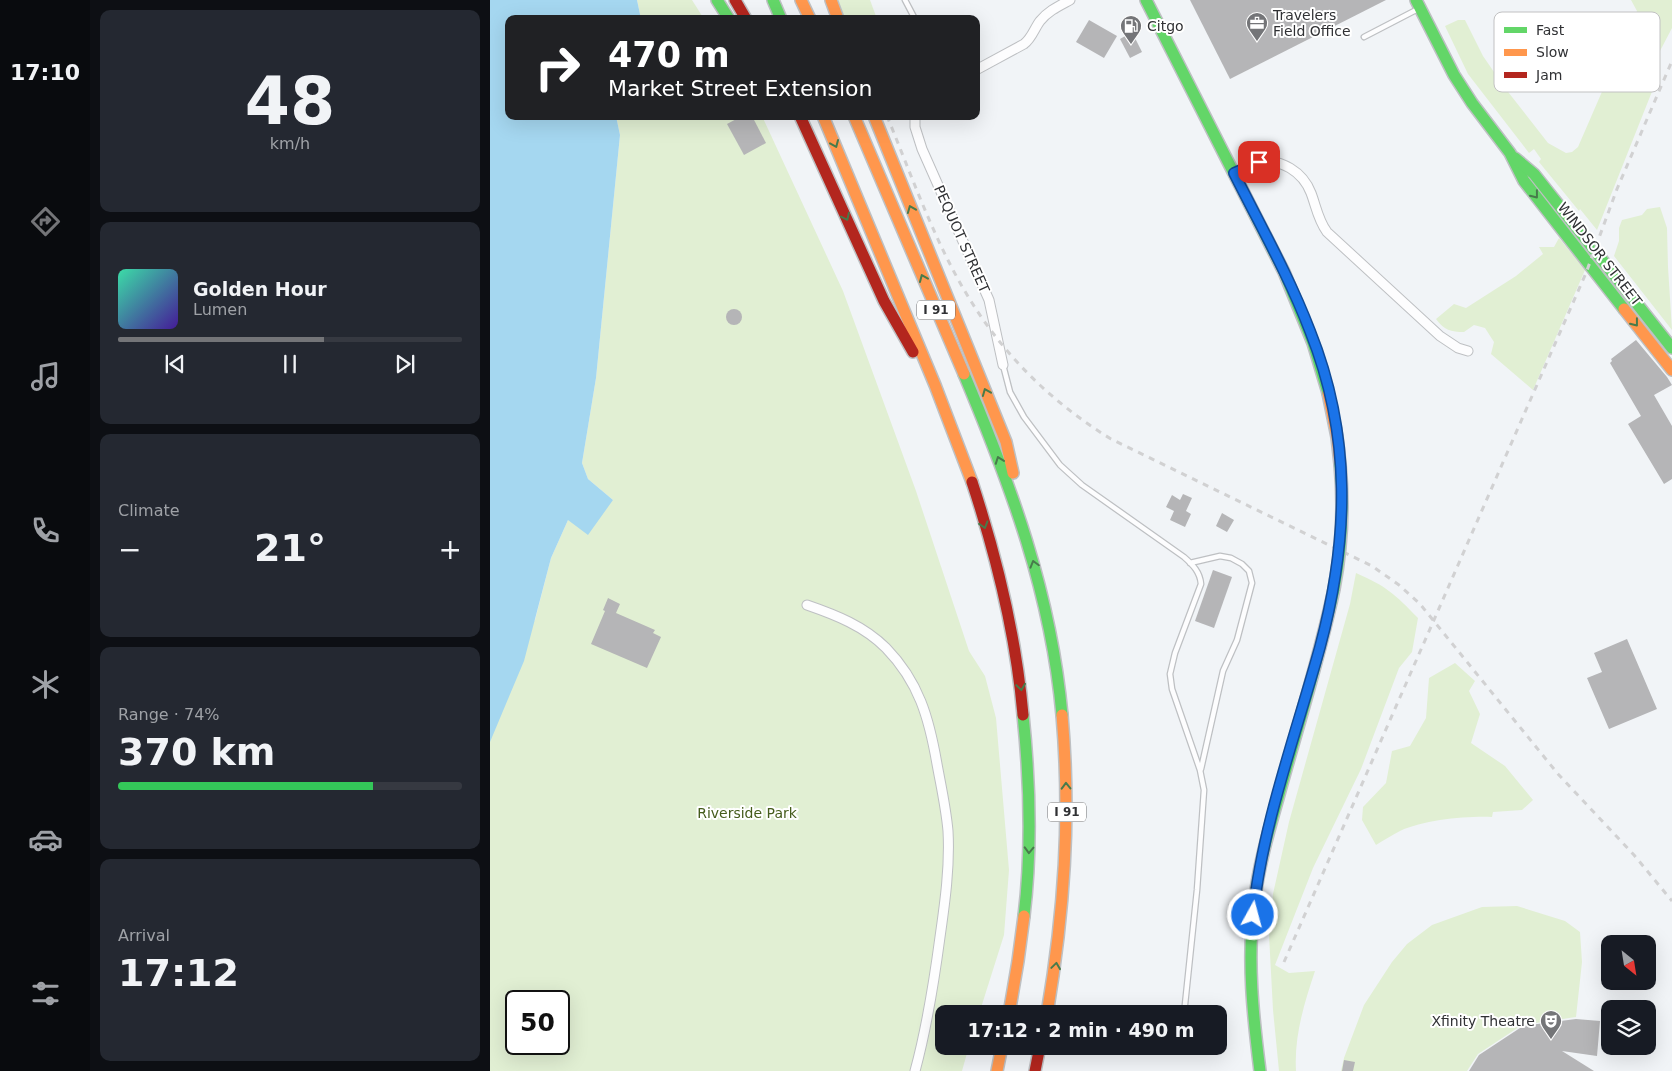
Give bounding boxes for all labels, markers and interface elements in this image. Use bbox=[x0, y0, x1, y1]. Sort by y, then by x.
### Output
place label: Travelers Field Office bbox=[1272, 7, 1351, 39]
office icon: Travelers Field Office bbox=[1245, 11, 1269, 42]
legend bbox=[1494, 12, 1660, 92]
fuel station icon: Citgo bbox=[1119, 14, 1143, 45]
place label: Citgo bbox=[1147, 18, 1184, 34]
text: Fast bbox=[1536, 22, 1565, 38]
icon: right bbox=[525, 35, 590, 100]
text: 470 m bbox=[608, 35, 730, 75]
text: Slow bbox=[1536, 44, 1569, 60]
text: 17:10 bbox=[10, 60, 80, 85]
text: 48 bbox=[245, 64, 335, 139]
text: Jam bbox=[1535, 67, 1562, 83]
text: Market Street Extension bbox=[608, 76, 872, 101]
text: km/h bbox=[270, 134, 310, 153]
one-way arrow bbox=[829, 139, 839, 148]
pin bbox=[1238, 141, 1280, 183]
icon: arrive bbox=[1245, 148, 1273, 176]
street label: PEQUOT STREET bbox=[931, 183, 993, 296]
one-way arrow bbox=[1529, 189, 1538, 199]
street label: WINDSOR STREET bbox=[1555, 199, 1646, 309]
icon: directions bbox=[28, 204, 63, 239]
one-way arrow bbox=[907, 205, 918, 214]
one-way arrow bbox=[839, 212, 850, 221]
one-way arrow bbox=[918, 274, 929, 283]
text: Golden Hour bbox=[193, 278, 327, 300]
text: Lumen bbox=[193, 300, 247, 319]
road number: I 91 bbox=[917, 300, 955, 320]
one-way arrow bbox=[1629, 317, 1637, 326]
icon: previous bbox=[161, 350, 189, 378]
icon: pause bbox=[276, 350, 304, 378]
icon: next bbox=[391, 350, 419, 378]
icon: music bbox=[28, 359, 63, 394]
one-way arrow bbox=[981, 388, 992, 397]
one-way arrow bbox=[995, 456, 1005, 465]
text: Climate bbox=[118, 501, 180, 520]
icon: phone bbox=[28, 513, 63, 548]
one-way arrow bbox=[979, 520, 989, 528]
text: 21° bbox=[254, 526, 326, 570]
text: − bbox=[118, 533, 141, 566]
text: + bbox=[439, 533, 462, 566]
one-way arrow bbox=[1030, 560, 1040, 568]
icon: climate bbox=[28, 667, 63, 702]
one-way arrow bbox=[1015, 684, 1026, 692]
text: Range · 74% bbox=[118, 705, 220, 724]
text: 370 km bbox=[118, 730, 275, 774]
one-way arrow bbox=[1061, 782, 1071, 790]
road number: I 91 bbox=[1048, 802, 1086, 822]
park label: Riverside Park bbox=[697, 805, 798, 821]
icon: car bbox=[28, 822, 63, 857]
one-way arrow bbox=[1024, 846, 1034, 854]
position arrow bbox=[1226, 888, 1278, 940]
text: Arrival bbox=[118, 926, 170, 945]
north arrow bbox=[1601, 935, 1656, 990]
map controls bbox=[1601, 935, 1656, 1055]
text: 17:12 bbox=[118, 951, 239, 995]
one-way arrow bbox=[1050, 961, 1060, 970]
icon: filters bbox=[28, 976, 63, 1011]
speed limit sign: 50 bbox=[505, 990, 570, 1055]
button: layers bbox=[1601, 1000, 1656, 1055]
theatre icon: Xfinity Theatre bbox=[1539, 1009, 1563, 1040]
place label: Xfinity Theatre bbox=[1431, 1013, 1535, 1029]
text: 17:12 · 2 min · 490 m bbox=[967, 1019, 1195, 1041]

